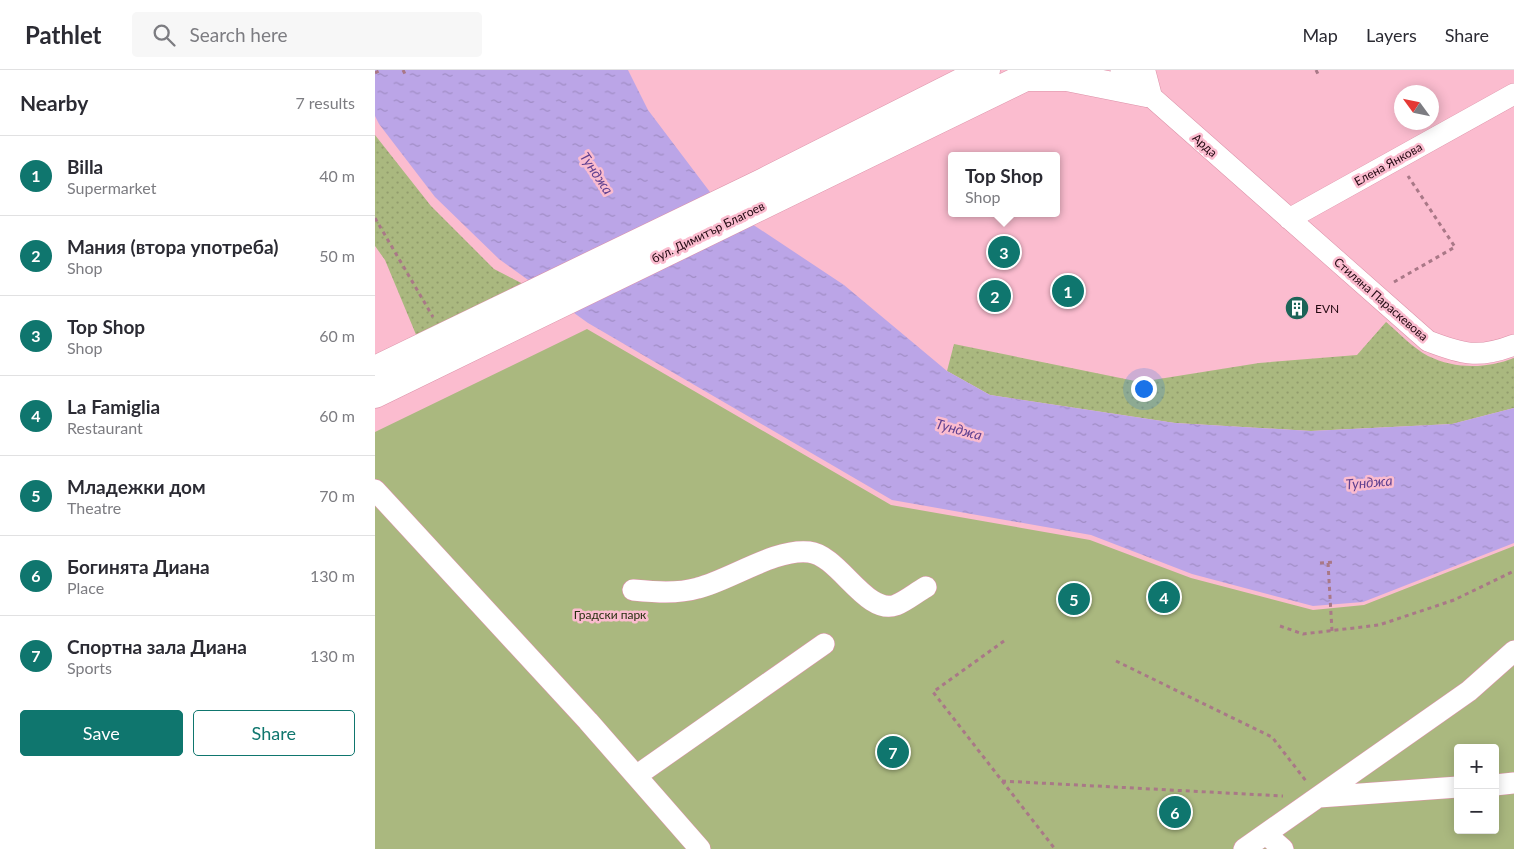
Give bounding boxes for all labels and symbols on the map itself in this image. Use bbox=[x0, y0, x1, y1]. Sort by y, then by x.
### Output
north arrow bbox=[1394, 85, 1439, 130]
street label: Арда bbox=[1190, 130, 1220, 160]
street label: Елена Янкова bbox=[1351, 139, 1425, 189]
water label: Тунджа bbox=[577, 149, 617, 197]
street label: бул. Димитър Благоев bbox=[649, 198, 767, 266]
pin: 3 bbox=[988, 233, 1020, 271]
street label: Стиляна Параскевова bbox=[1331, 254, 1431, 344]
pin: 1 bbox=[1052, 272, 1084, 310]
pin: 2 bbox=[979, 277, 1011, 315]
building icon: EVN bbox=[1284, 295, 1310, 321]
place label: EVN bbox=[1315, 301, 1339, 316]
your location bbox=[1131, 376, 1157, 402]
water label: Тунджа bbox=[934, 415, 984, 443]
water label: Тунджа bbox=[1345, 471, 1393, 493]
pin: 4 bbox=[1148, 578, 1180, 616]
pin: 5 bbox=[1058, 580, 1090, 618]
park label: Градски парк bbox=[574, 607, 647, 622]
pin: 7 bbox=[877, 733, 909, 771]
pin: 6 bbox=[1159, 793, 1191, 831]

